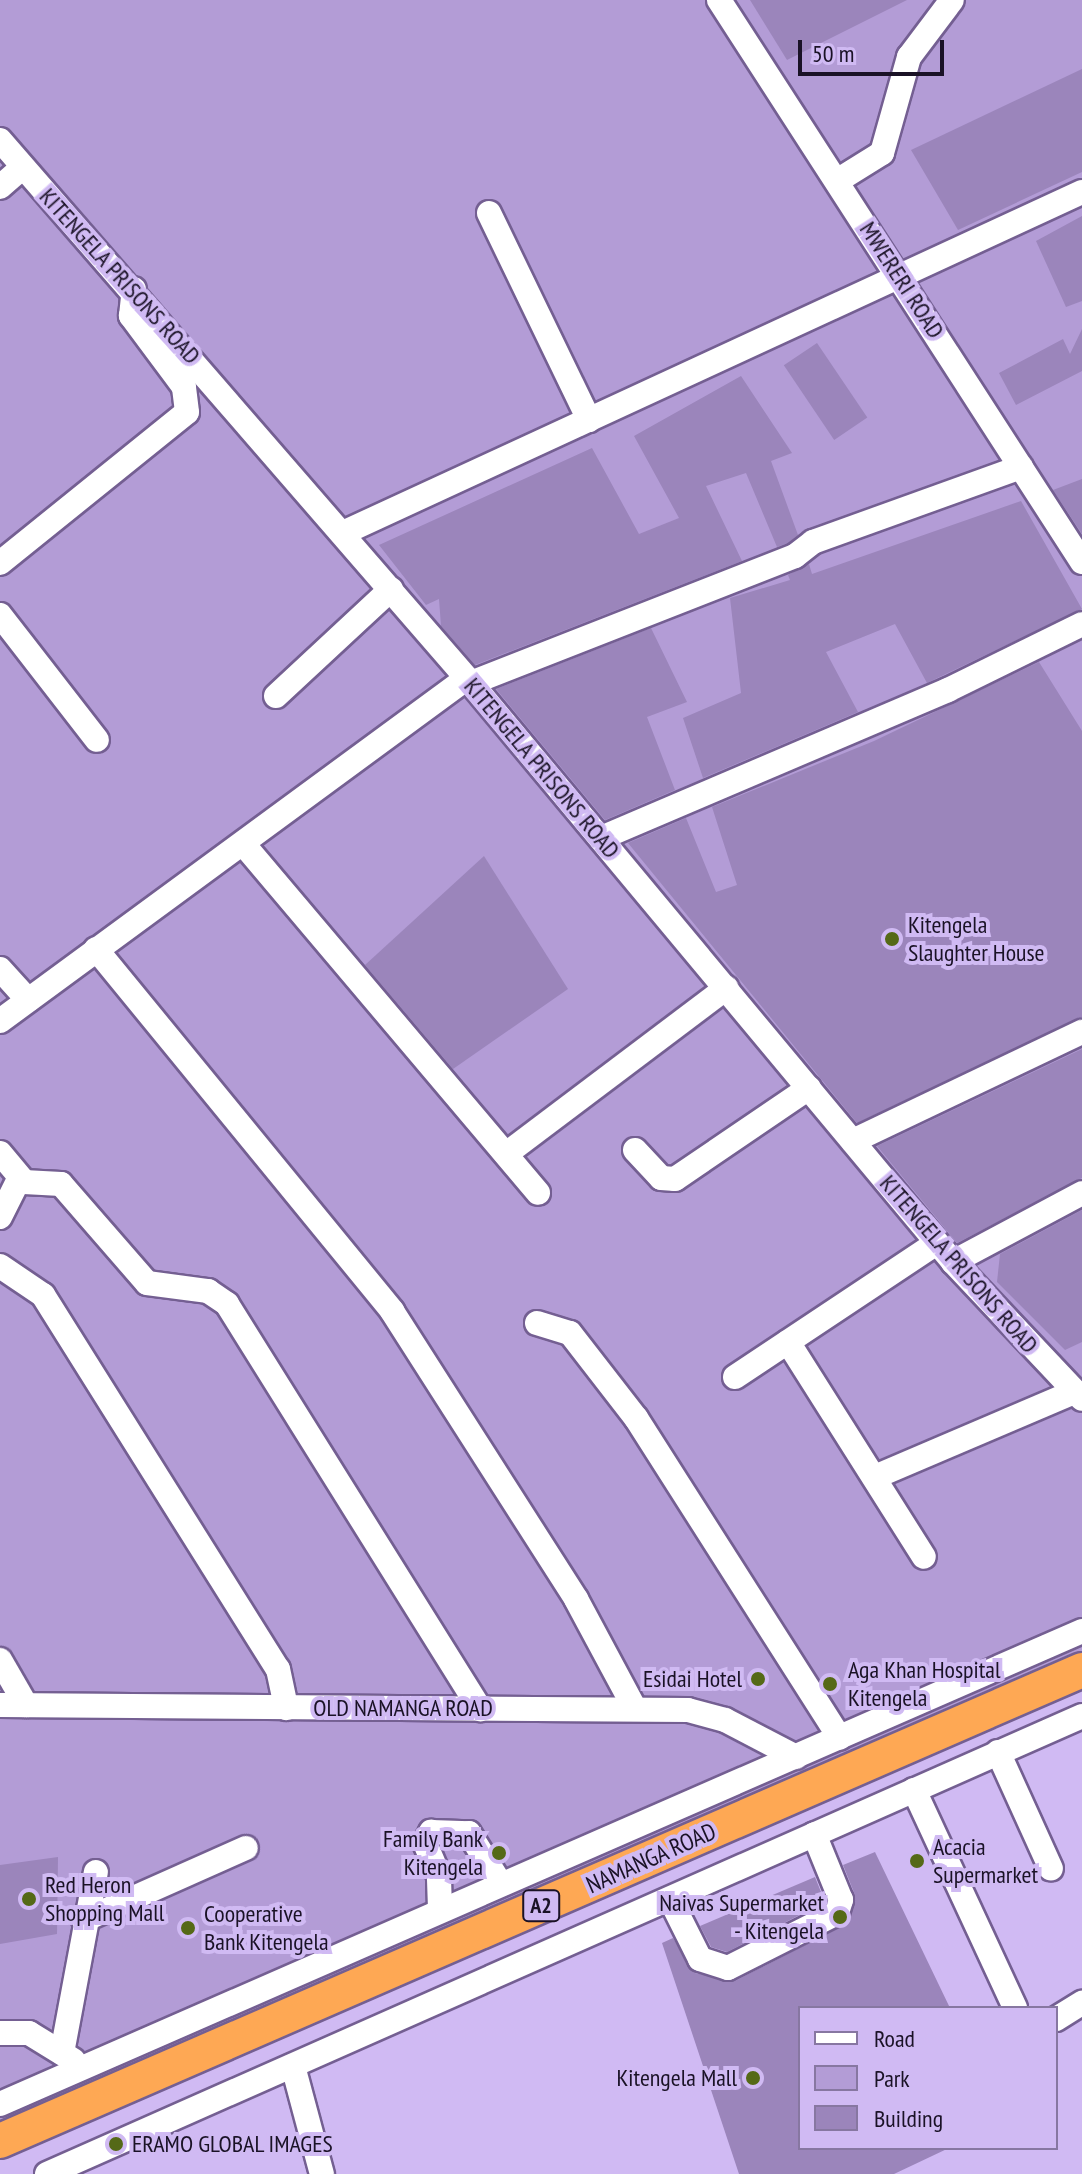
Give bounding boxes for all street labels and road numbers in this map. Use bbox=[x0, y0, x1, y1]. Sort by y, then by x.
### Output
street label: KITENGELA PRISONS ROAD bbox=[33, 182, 207, 370]
street label: MWERERI ROAD bbox=[854, 216, 950, 344]
street label: KITENGELA PRISONS ROAD bbox=[458, 672, 626, 864]
street label: KITENGELA PRISONS ROAD bbox=[874, 1169, 1044, 1359]
street label: OLD NAMANGA ROAD bbox=[313, 1694, 493, 1722]
street label: NAMANGA ROAD bbox=[581, 1816, 721, 1900]
road number: A2 bbox=[521, 1888, 561, 1924]

